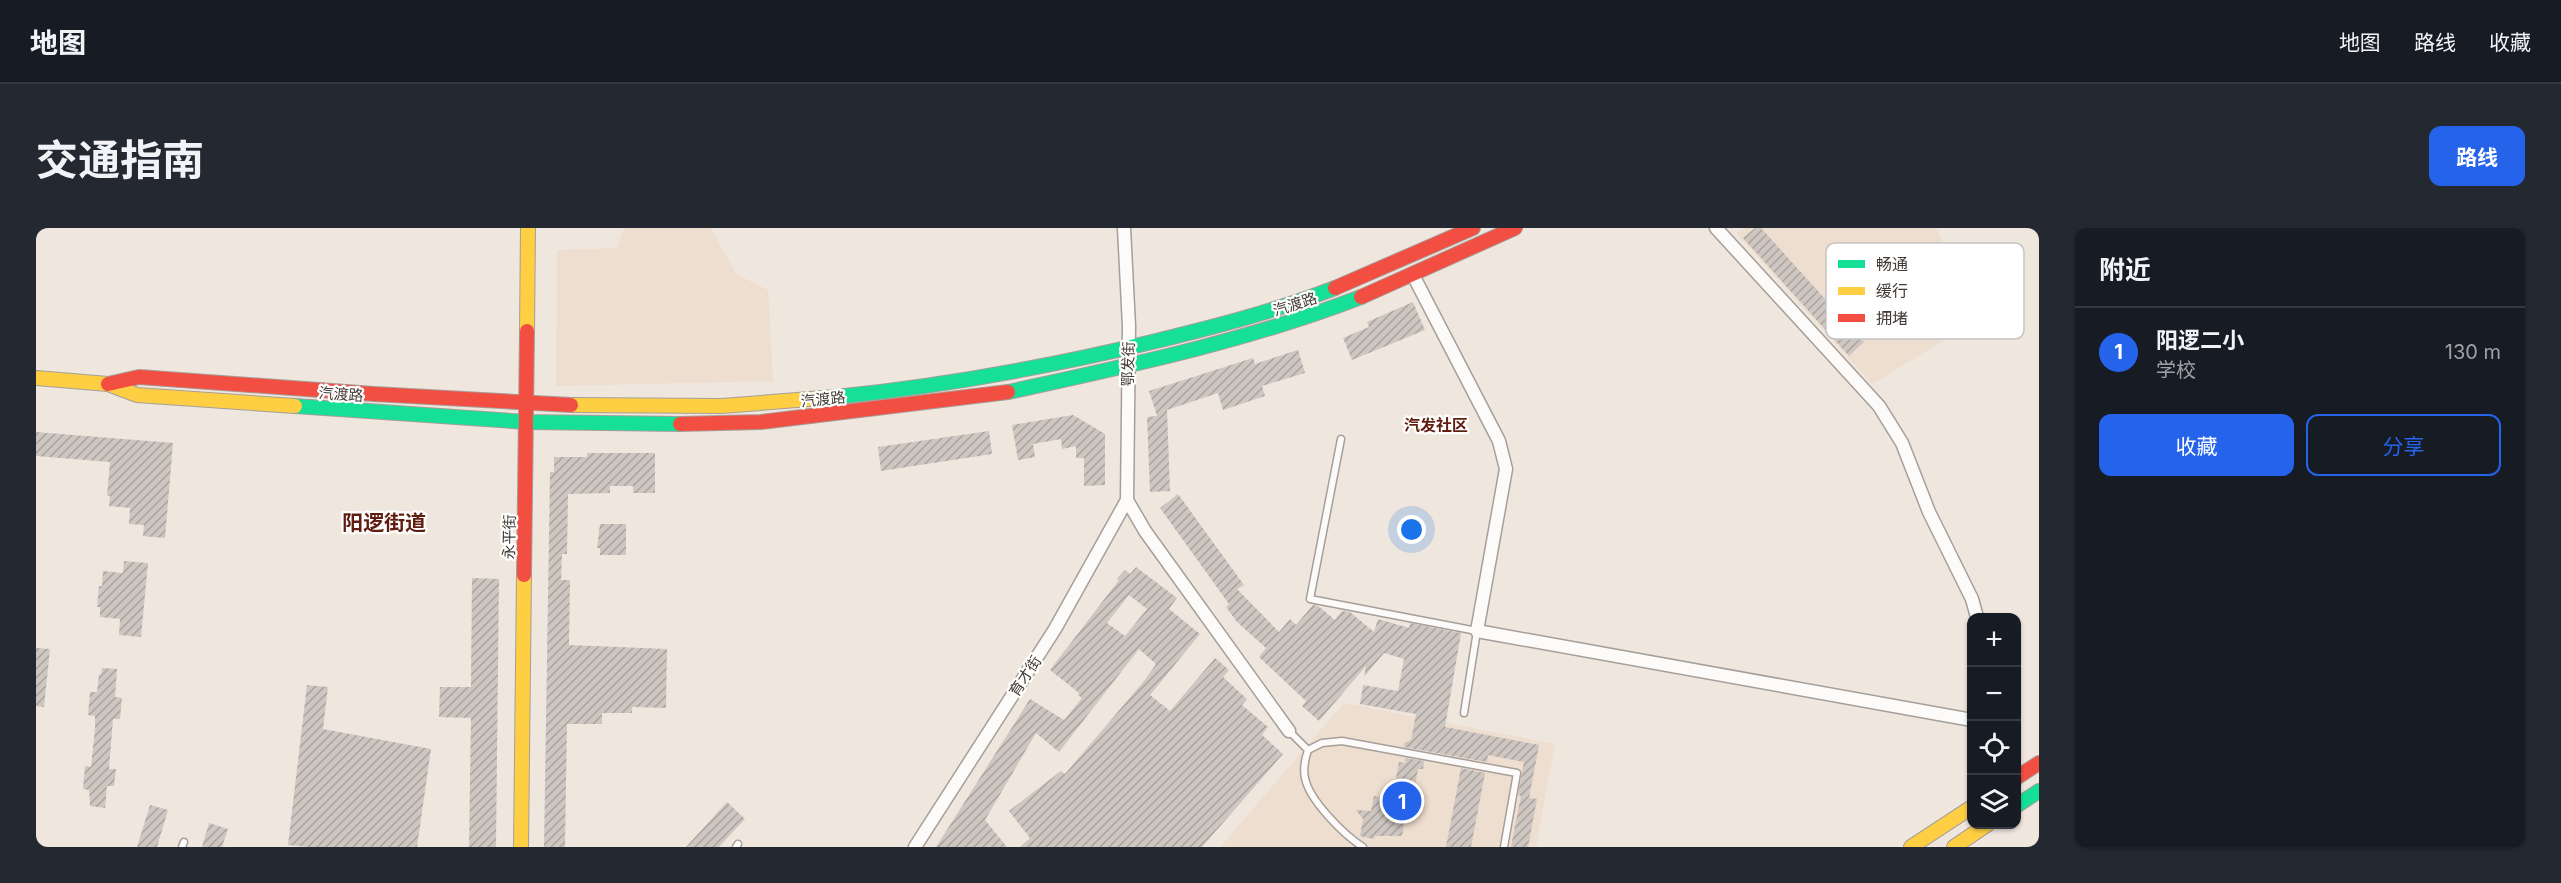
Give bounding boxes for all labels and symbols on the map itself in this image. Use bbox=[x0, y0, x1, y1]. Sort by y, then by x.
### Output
legend bbox=[1826, 243, 2024, 339]
text: 畅通 bbox=[1876, 254, 1908, 274]
text: 缓行 bbox=[1876, 281, 1908, 301]
street label: 汽渡路 bbox=[1271, 288, 1319, 320]
text: 拥堵 bbox=[1876, 308, 1908, 328]
street label: 鄂发街 bbox=[1118, 341, 1138, 387]
street label: 汽渡路 bbox=[318, 383, 364, 405]
street label: 汽渡路 bbox=[800, 387, 846, 411]
district label: 汽发社区 bbox=[1404, 415, 1468, 435]
district label: 阳逻街道 bbox=[342, 510, 426, 535]
street label: 永平街 bbox=[499, 514, 519, 560]
your location bbox=[1397, 515, 1426, 544]
street label: 育才街 bbox=[1005, 652, 1045, 700]
pin: 1 bbox=[1382, 778, 1422, 824]

